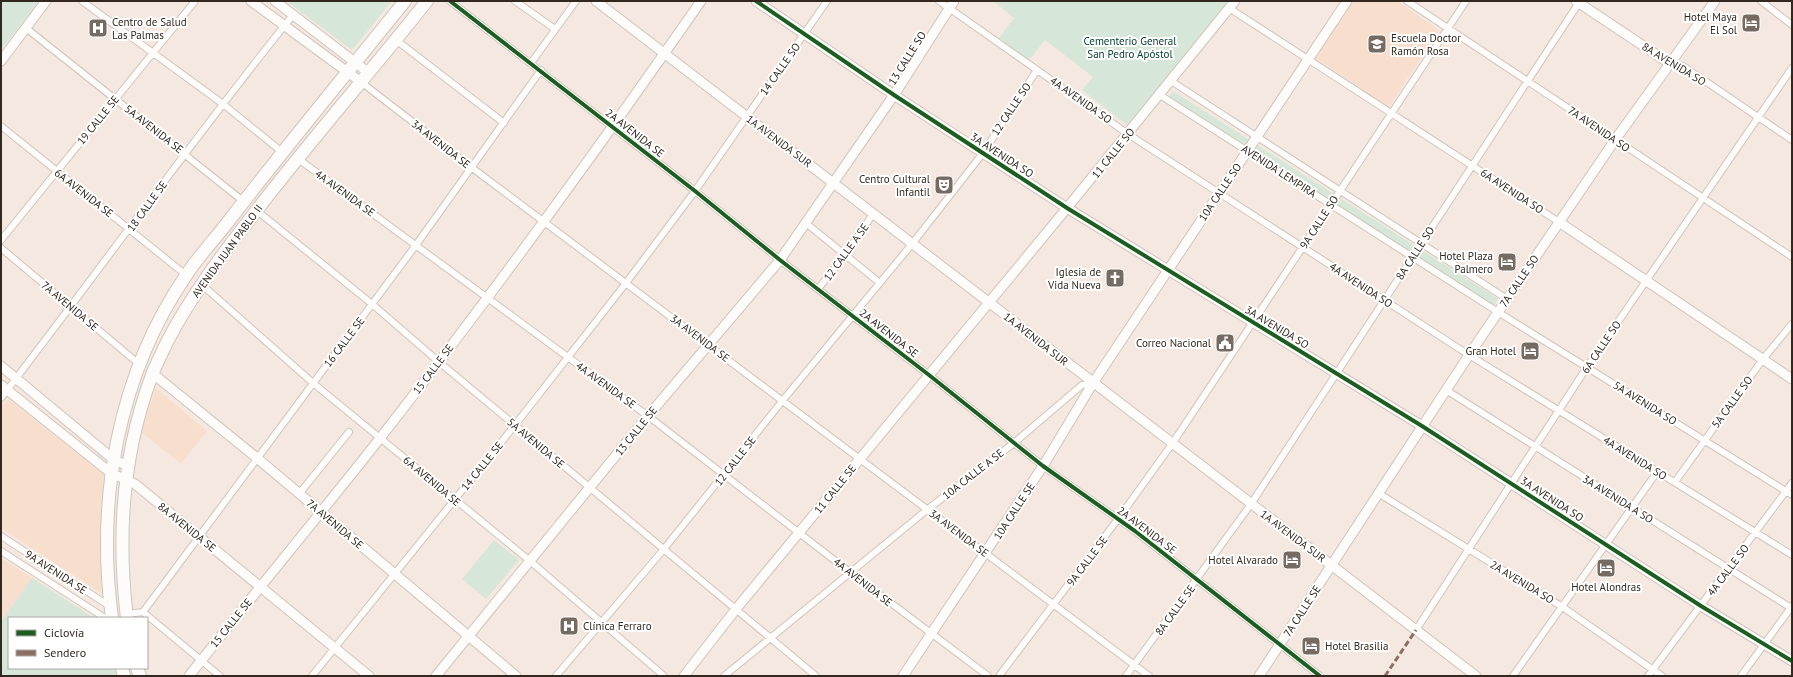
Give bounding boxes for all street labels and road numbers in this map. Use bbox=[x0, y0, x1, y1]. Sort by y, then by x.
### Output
street label: 13 CALLE SO bbox=[885, 28, 929, 88]
street label: 8A AVENIDA SO bbox=[1639, 39, 1709, 89]
street label: 14 CALLE SO bbox=[757, 40, 803, 98]
street label: 4A AVENIDA SO bbox=[1047, 73, 1115, 127]
street label: 12 CALLE SO bbox=[988, 80, 1034, 138]
street label: 19 CALLE SE bbox=[74, 92, 122, 147]
street label: 5A AVENIDA SE bbox=[122, 102, 186, 156]
street label: 7A AVENIDA SO bbox=[1565, 103, 1633, 155]
street label: 2A AVENIDA SE bbox=[603, 106, 667, 160]
street label: 1A AVENIDA SUR bbox=[743, 112, 815, 171]
street label: 3A AVENIDA SE bbox=[409, 117, 473, 171]
street label: 11 CALLE SO bbox=[1088, 125, 1138, 181]
street label: 3A AVENIDA SO bbox=[968, 129, 1036, 181]
street label: AVENIDA LEMPIRA bbox=[1239, 141, 1320, 201]
street label: 10A CALLE SO bbox=[1195, 160, 1245, 224]
street label: 6A AVENIDA SO bbox=[1478, 165, 1546, 217]
street label: 6A AVENIDA SE bbox=[52, 166, 116, 220]
street label: 4A AVENIDA SE bbox=[312, 167, 378, 220]
street label: 18 CALLE SE bbox=[124, 178, 170, 234]
street label: 9A CALLE SO bbox=[1297, 193, 1341, 251]
street label: AVENIDA JUAN PABLO II bbox=[188, 202, 266, 300]
street label: 12 CALLE A SE bbox=[820, 220, 872, 284]
street label: 8A CALLE SO bbox=[1393, 224, 1437, 282]
street label: 7A CALLE SO bbox=[1496, 252, 1542, 310]
street label: 4A AVENIDA SO bbox=[1327, 259, 1395, 311]
street label: 7A AVENIDA SE bbox=[39, 278, 101, 334]
street label: 3A AVENIDA SO bbox=[1242, 302, 1312, 352]
street label: 2A AVENIDA SE bbox=[857, 306, 921, 360]
street label: 1A AVENIDA SUR bbox=[1001, 309, 1072, 369]
street label: 3A AVENIDA SE bbox=[667, 311, 733, 365]
street label: 16 CALLE SE bbox=[321, 314, 367, 370]
street label: 6A CALLE SO bbox=[1578, 318, 1624, 376]
street label: 15 CALLE SE bbox=[410, 341, 456, 397]
street label: 4A AVENIDA SE bbox=[573, 359, 639, 412]
street label: 5A CALLE SO bbox=[1708, 373, 1756, 431]
street label: 5A AVENIDA SO bbox=[1611, 378, 1679, 428]
street label: 13 CALLE SE bbox=[612, 403, 660, 458]
street label: 5A AVENIDA SE bbox=[504, 415, 568, 471]
street label: 12 CALLE SE bbox=[711, 433, 759, 489]
street label: 4A AVENIDA SO bbox=[1601, 433, 1669, 483]
street label: 14 CALLE SE bbox=[458, 438, 506, 493]
street label: 10A CALLE A SE bbox=[940, 446, 1006, 502]
street label: 6A AVENIDA SE bbox=[400, 453, 464, 509]
street label: 11 CALLE SE bbox=[811, 461, 859, 516]
street label: 3A AVENIDA A SO bbox=[1580, 472, 1656, 526]
street label: 3A AVENIDA SO bbox=[1518, 473, 1586, 525]
street label: 10A CALLE SE bbox=[990, 480, 1038, 542]
street label: 7A AVENIDA SE bbox=[304, 496, 366, 552]
street label: 8A AVENIDA SE bbox=[155, 499, 219, 555]
street label: 2A AVENIDA SE bbox=[1114, 503, 1180, 557]
street label: 3A AVENIDA SE bbox=[926, 506, 992, 560]
street label: 1A AVENIDA SUR bbox=[1257, 507, 1329, 566]
street label: 9A CALLE SE bbox=[1064, 533, 1110, 589]
street label: 4A CALLE SO bbox=[1704, 541, 1752, 599]
street label: 9A AVENIDA SE bbox=[22, 547, 90, 597]
street label: 4A AVENIDA SE bbox=[831, 555, 895, 609]
street label: 2A AVENIDA SO bbox=[1487, 557, 1557, 607]
street label: 8A CALLE SE bbox=[1152, 582, 1198, 638]
street label: 7A CALLE SE bbox=[1280, 583, 1324, 639]
street label: 15 CALLE SE bbox=[207, 595, 255, 650]

